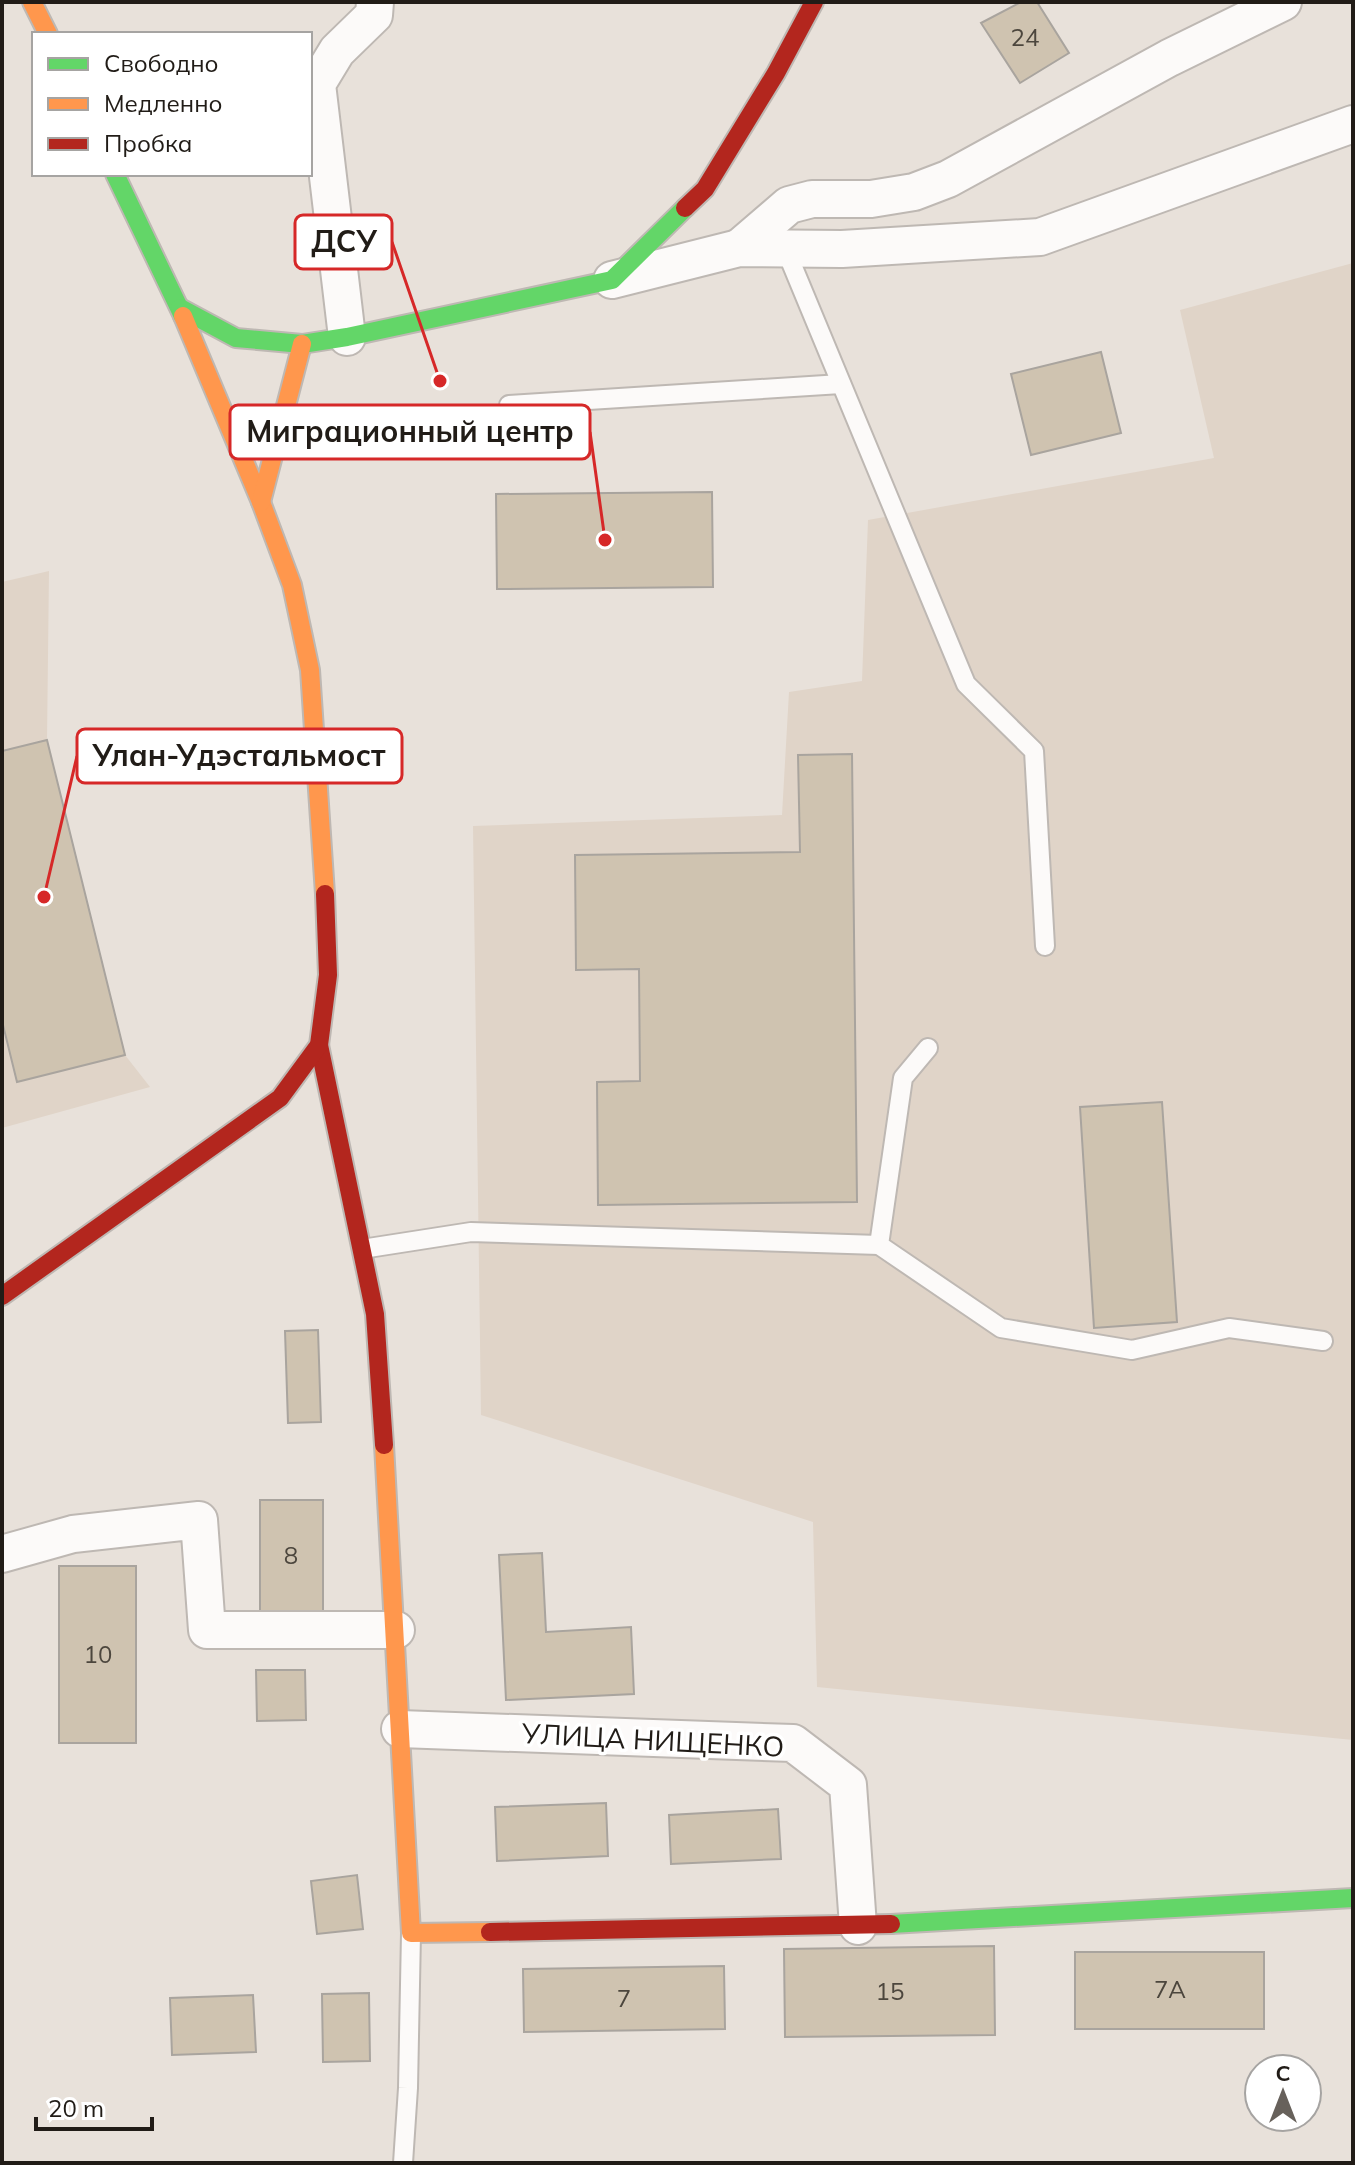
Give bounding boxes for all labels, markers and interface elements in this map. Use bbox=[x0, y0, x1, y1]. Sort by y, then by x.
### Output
house number: 24 bbox=[1011, 22, 1039, 52]
legend bbox=[32, 32, 312, 176]
text: Свободно bbox=[104, 48, 219, 78]
text: Медленно bbox=[104, 88, 223, 118]
text: Пробка bbox=[104, 128, 192, 158]
callout: ДСУ bbox=[295, 215, 392, 269]
text: ДСУ bbox=[311, 222, 377, 260]
callout: Миграционный центр bbox=[230, 405, 590, 459]
text: Миграционный центр bbox=[246, 412, 574, 450]
callout: Улан-Удэстальмост bbox=[77, 729, 402, 783]
text: Улан-Удэстальмост bbox=[92, 736, 386, 774]
house number: 8 bbox=[284, 1540, 298, 1570]
house number: 10 bbox=[84, 1639, 112, 1669]
street label: УЛИЦА НИЩЕНКО bbox=[520, 1715, 785, 1764]
house number: 7А bbox=[1154, 1974, 1186, 2004]
house number: 15 bbox=[876, 1976, 904, 2006]
house number: 7 bbox=[617, 1983, 631, 2013]
north arrow bbox=[1243, 2053, 1323, 2133]
text: С bbox=[1275, 2059, 1291, 2087]
scale bar bbox=[36, 2081, 152, 2131]
text: 20 m bbox=[48, 2093, 104, 2123]

